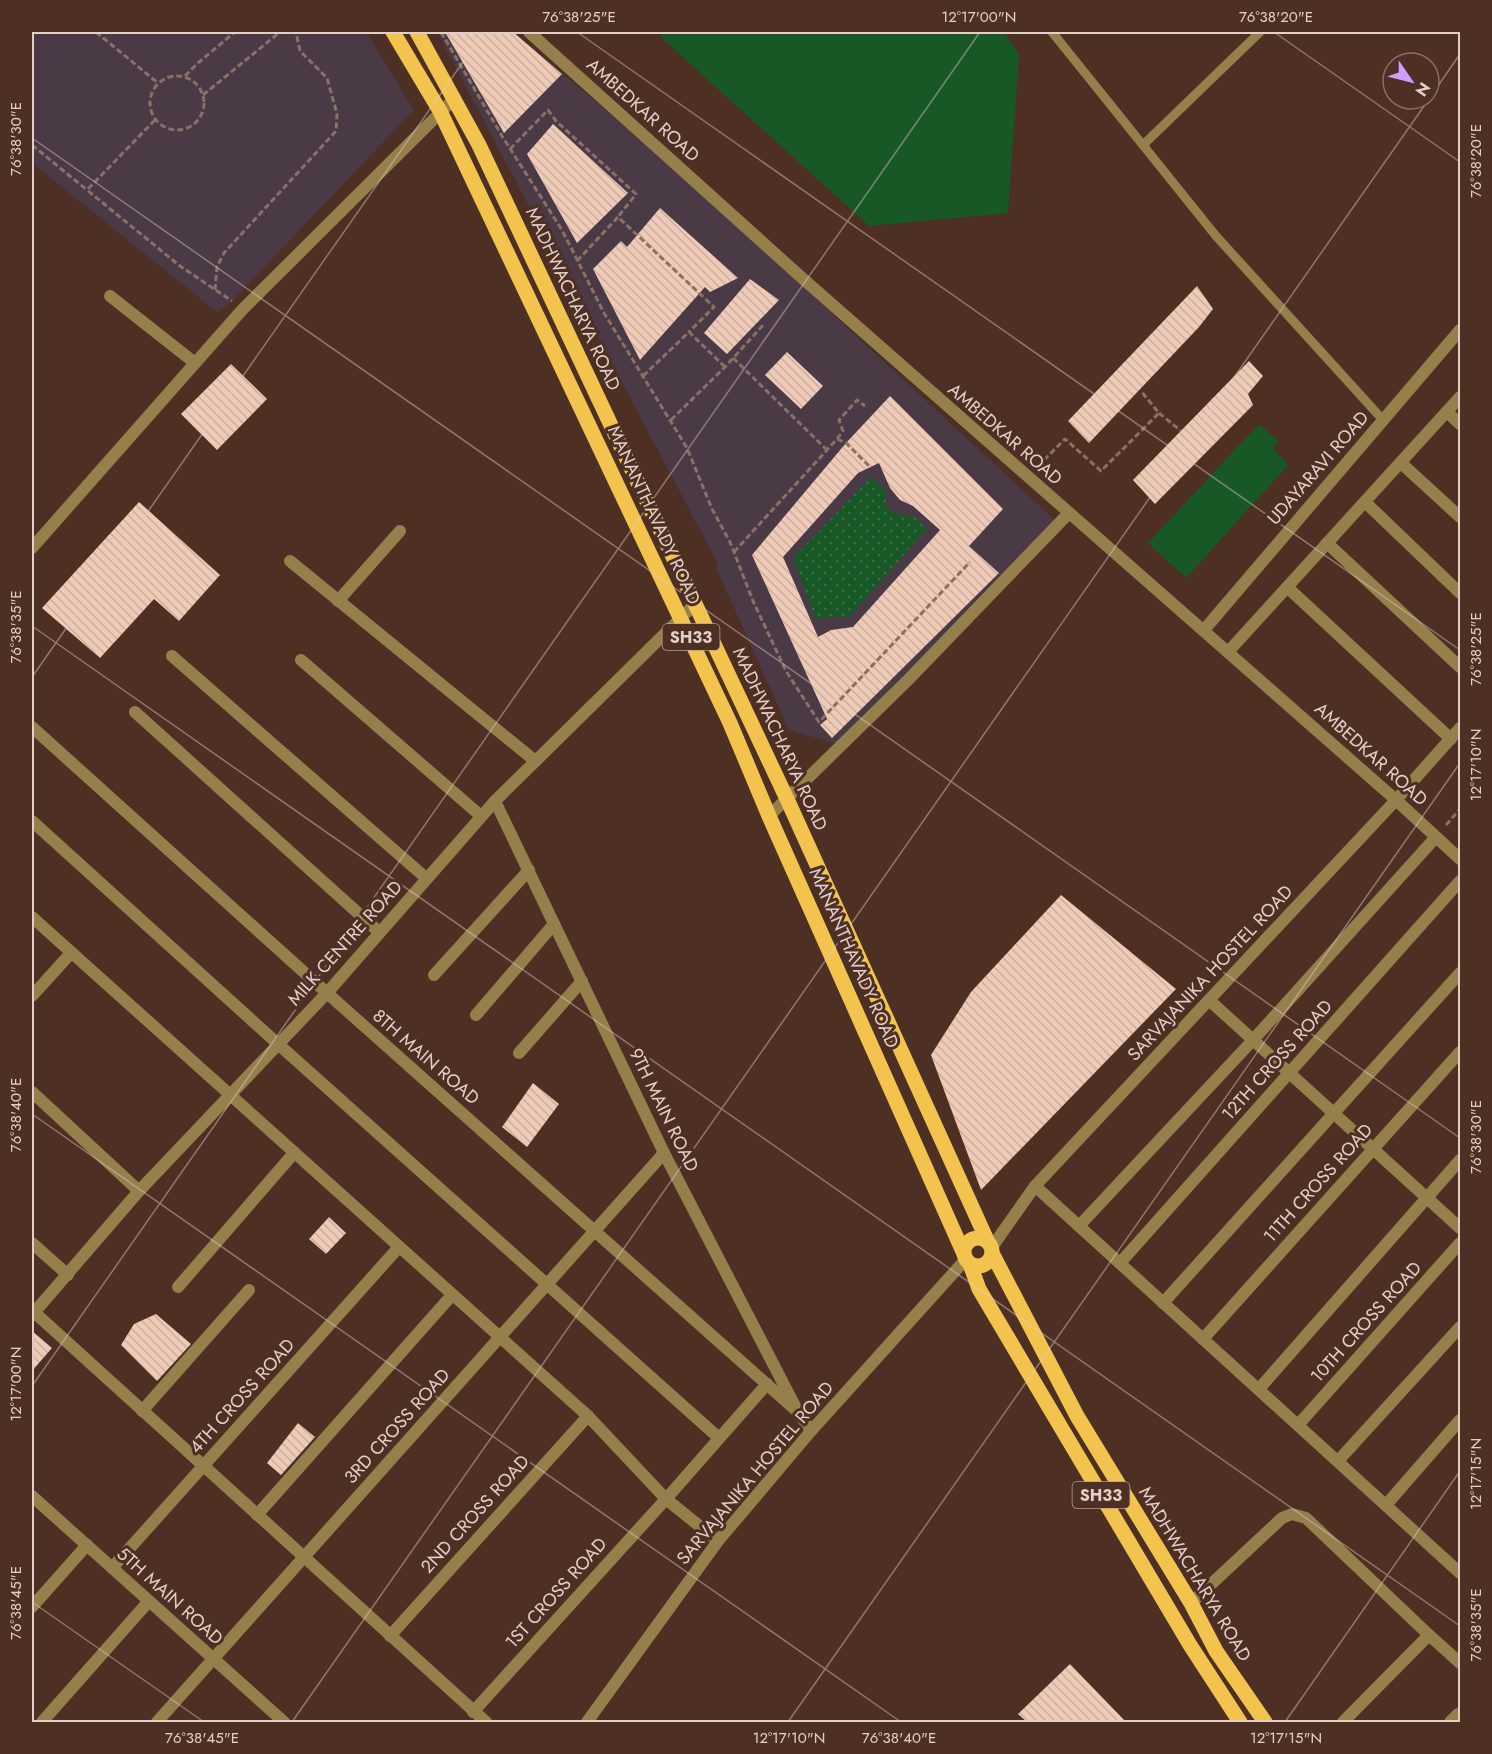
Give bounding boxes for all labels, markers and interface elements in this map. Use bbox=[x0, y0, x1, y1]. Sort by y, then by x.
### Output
text: 76°38'25"E bbox=[542, 6, 616, 28]
text: 12°17'00"N bbox=[942, 6, 1016, 28]
text: 76°38'20"E bbox=[1239, 6, 1313, 28]
north arrow bbox=[1381, 51, 1441, 111]
street label: AMBEDKAR ROAD bbox=[581, 52, 705, 168]
text: N bbox=[1410, 78, 1436, 101]
text: 76°38'30"E bbox=[5, 102, 27, 176]
text: 76°38'20"E bbox=[1465, 124, 1487, 198]
street label: MADHWACHARYA ROAD bbox=[519, 203, 627, 395]
street label: AMBEDKAR ROAD bbox=[942, 377, 1068, 491]
street label: UDAYARAVI ROAD bbox=[1261, 405, 1375, 531]
street label: MANANTHAVADY ROAD bbox=[601, 421, 707, 609]
text: 76°38'35"E bbox=[5, 590, 27, 664]
text: 76°38'25"E bbox=[1465, 612, 1487, 686]
road number: SH33 bbox=[662, 624, 720, 650]
street label: MADHWACHARYA ROAD bbox=[726, 643, 834, 835]
street label: AMBEDKAR ROAD bbox=[1309, 696, 1433, 812]
text: 12°17'10"N bbox=[1465, 729, 1487, 801]
street label: MANANTHAVADY ROAD bbox=[803, 864, 905, 1052]
street label: MILK CENTRE ROAD bbox=[282, 875, 408, 1011]
street label: SARVAJANIKA HOSTEL ROAD bbox=[1121, 879, 1299, 1067]
street label: 12TH CROSS ROAD bbox=[1216, 994, 1338, 1126]
street label: 8TH MAIN ROAD bbox=[367, 1003, 485, 1111]
street label: 9TH MAIN ROAD bbox=[623, 1044, 705, 1176]
text: 76°38'40"E bbox=[5, 1078, 27, 1152]
text: 76°38'30"E bbox=[1465, 1100, 1487, 1174]
street label: 11TH CROSS ROAD bbox=[1257, 1118, 1379, 1248]
street label: 10TH CROSS ROAD bbox=[1304, 1256, 1428, 1388]
street label: 4TH CROSS ROAD bbox=[183, 1333, 301, 1459]
text: 12°17'00"N bbox=[5, 1347, 27, 1421]
street label: 3RD CROSS ROAD bbox=[338, 1363, 456, 1489]
street label: SARVAJANIKA HOSTEL ROAD bbox=[670, 1376, 840, 1570]
text: 12°17'15"N bbox=[1465, 1438, 1487, 1510]
street label: 2ND CROSS ROAD bbox=[415, 1449, 535, 1579]
road number: SH33 bbox=[1072, 1482, 1130, 1508]
street label: MADHWACHARYA ROAD bbox=[1132, 1482, 1258, 1666]
street label: 1ST CROSS ROAD bbox=[499, 1532, 613, 1654]
street label: 5TH MAIN ROAD bbox=[111, 1541, 229, 1651]
text: 76°38'45"E bbox=[5, 1566, 27, 1640]
text: 76°38'35"E bbox=[1465, 1588, 1487, 1662]
text: 76°38'45"E bbox=[165, 1727, 239, 1749]
text: 12°17'10"N bbox=[753, 1727, 825, 1749]
text: 76°38'40"E bbox=[862, 1727, 936, 1749]
text: 12°17'15"N bbox=[1250, 1727, 1322, 1749]

